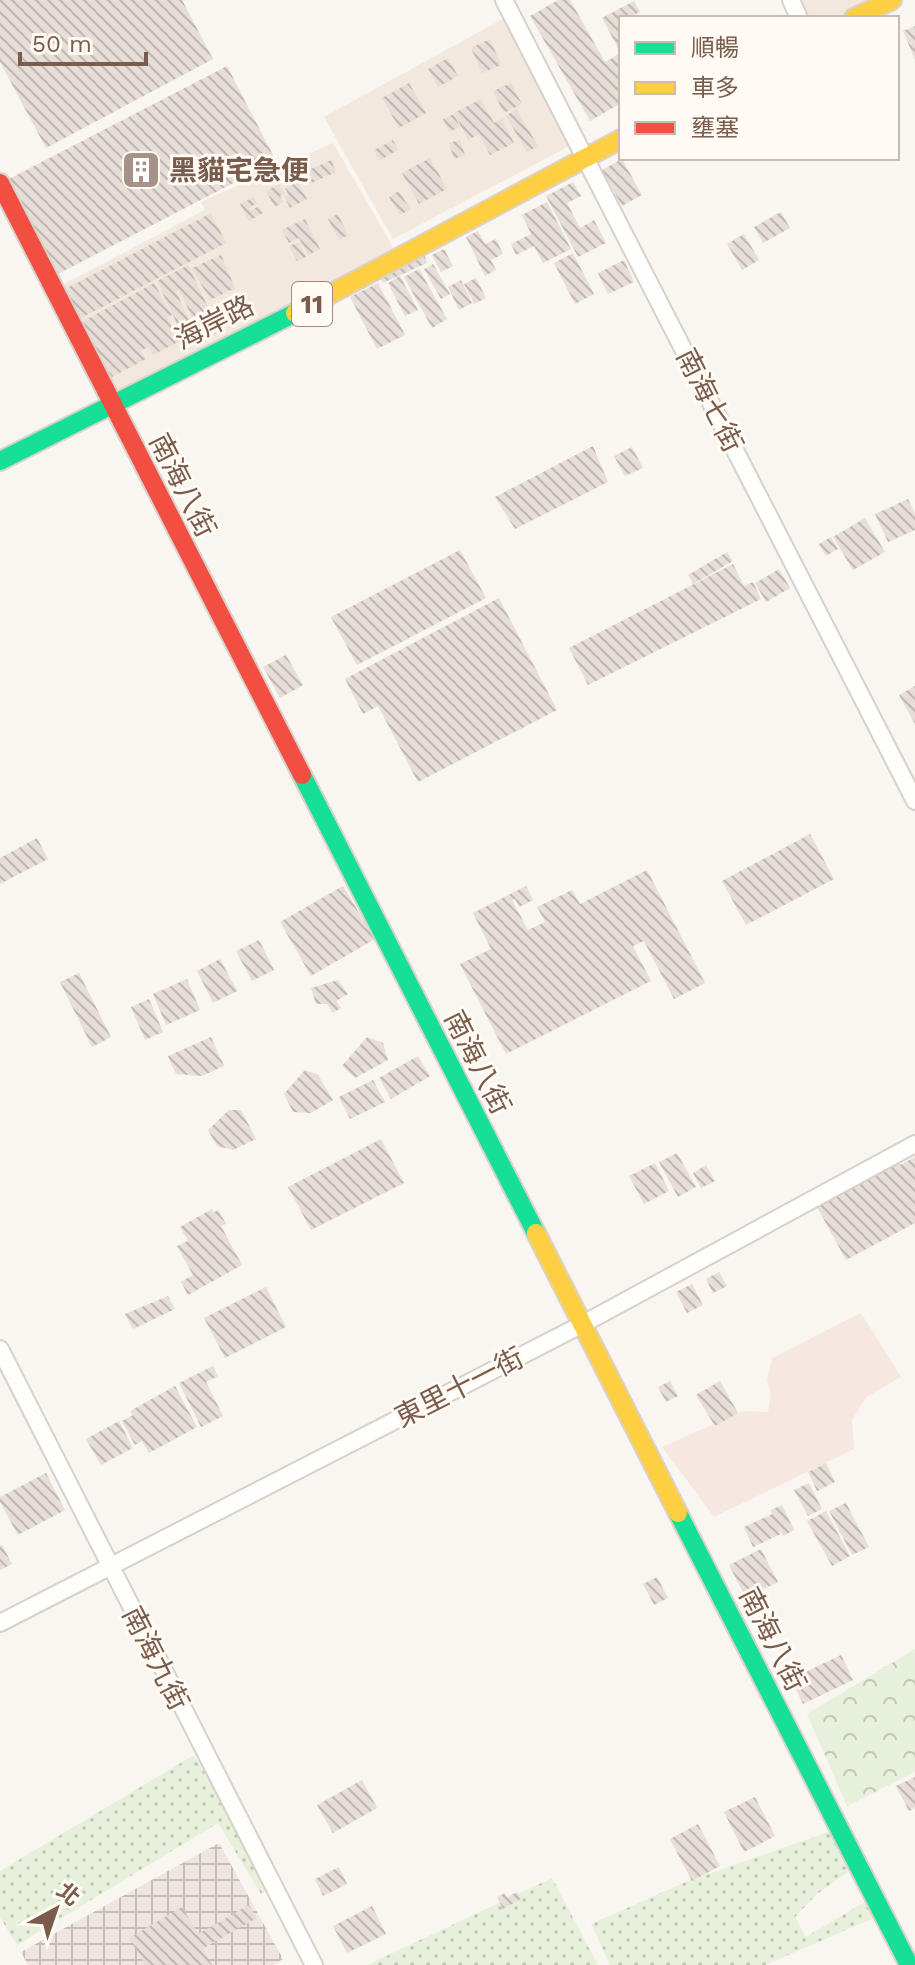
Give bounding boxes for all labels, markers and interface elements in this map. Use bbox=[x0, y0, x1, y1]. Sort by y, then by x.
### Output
scale bar bbox=[20, 16, 146, 66]
legend bbox=[619, 16, 899, 160]
text: 50 m bbox=[32, 30, 92, 58]
text: 順暢 bbox=[691, 34, 739, 62]
text: 車多 bbox=[691, 74, 739, 102]
text: 壅塞 bbox=[691, 114, 739, 142]
building icon: 黑貓宅急便 bbox=[120, 149, 162, 191]
place label: 黑貓宅急便 bbox=[169, 154, 309, 187]
road number: 11 bbox=[292, 282, 332, 326]
street label: 海岸路 bbox=[169, 289, 259, 356]
street label: 南海七街 bbox=[669, 343, 750, 458]
street label: 南海八街 bbox=[142, 428, 223, 543]
street label: 南海八街 bbox=[437, 1005, 518, 1120]
street label: 東里十一街 bbox=[389, 1341, 529, 1434]
street label: 南海八街 bbox=[732, 1582, 813, 1697]
street label: 南海九街 bbox=[115, 1601, 196, 1716]
north arrow bbox=[16, 1869, 96, 1949]
text: 北 bbox=[52, 1877, 85, 1911]

